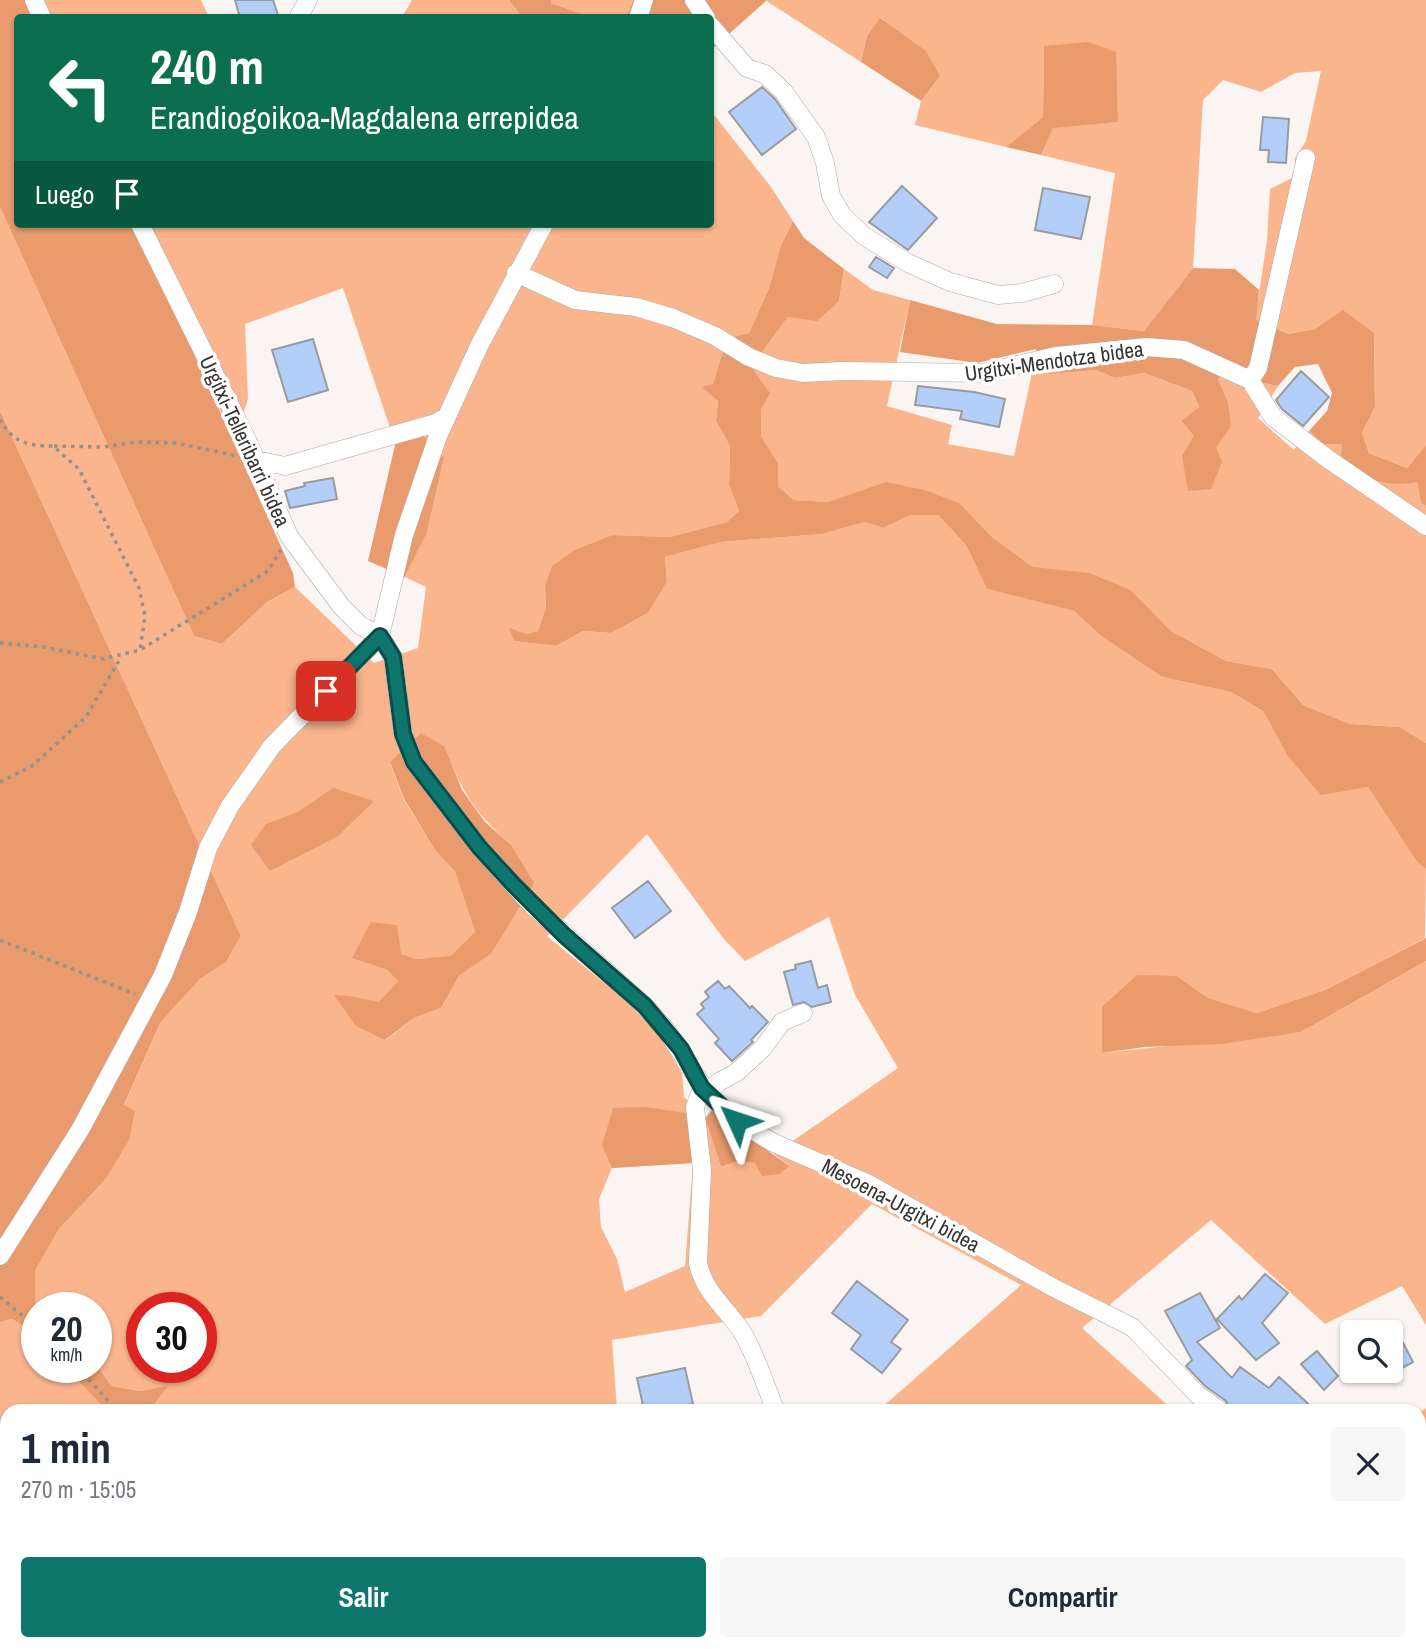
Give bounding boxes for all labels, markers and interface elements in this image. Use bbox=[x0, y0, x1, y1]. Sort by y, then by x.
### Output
text: 240 m bbox=[150, 33, 264, 99]
icon: left bbox=[35, 42, 126, 133]
text: Erandiogoikoa-Magdalena errepidea bbox=[150, 96, 579, 139]
icon: arrive bbox=[108, 175, 146, 213]
text: Luego bbox=[35, 177, 94, 212]
street label: Urgitxi-Mendotza bidea bbox=[963, 334, 1146, 388]
street label: Urgitxi-Telleribarri bidea bbox=[193, 351, 298, 532]
pin bbox=[296, 661, 356, 721]
icon: arrive bbox=[307, 672, 345, 710]
position arrow bbox=[700, 1084, 774, 1158]
street label: Mesoena-Urgitxi bidea bbox=[817, 1151, 986, 1259]
speed limit sign: 30 bbox=[126, 1292, 217, 1383]
text: 20 bbox=[51, 1305, 82, 1352]
map controls bbox=[1340, 1320, 1403, 1383]
button: search bbox=[1340, 1320, 1403, 1383]
text: km/h bbox=[51, 1342, 83, 1367]
text: 1 min bbox=[21, 1420, 111, 1476]
button: close bbox=[1331, 1427, 1405, 1501]
text: 270 m · 15:05 bbox=[21, 1474, 136, 1505]
button: Salir bbox=[21, 1557, 706, 1637]
button: Compartir bbox=[720, 1557, 1405, 1637]

